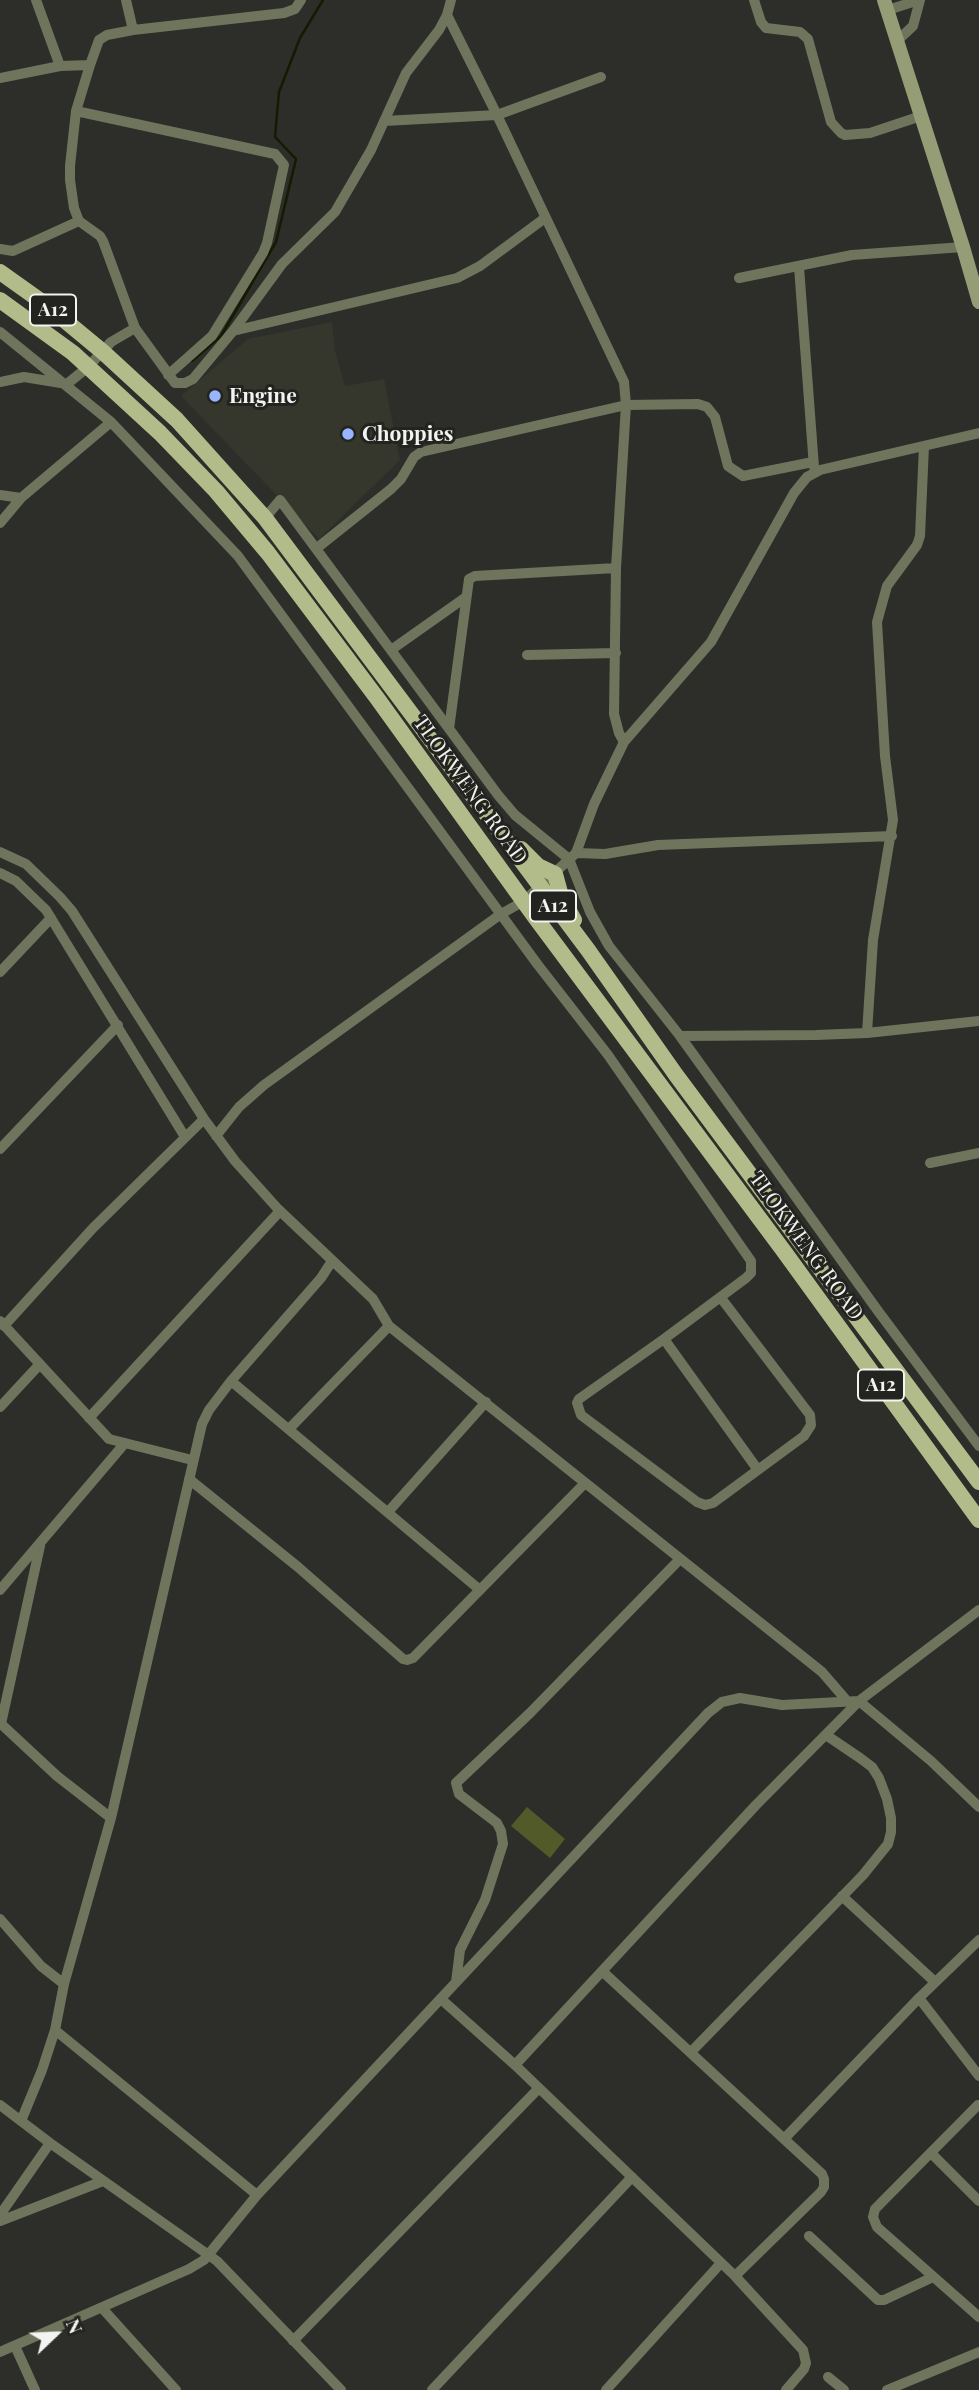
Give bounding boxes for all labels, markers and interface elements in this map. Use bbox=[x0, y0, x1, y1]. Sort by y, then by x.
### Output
road number: A12 bbox=[30, 294, 76, 326]
place label: Engine bbox=[229, 383, 297, 409]
marker: Engine bbox=[207, 388, 223, 404]
place label: Choppies bbox=[362, 421, 454, 447]
marker: Choppies bbox=[340, 426, 356, 442]
street label: TLOKWENG ROAD bbox=[408, 711, 532, 869]
road number: A12 bbox=[530, 890, 576, 922]
street label: TLOKWENG ROAD bbox=[744, 1167, 868, 1325]
road number: A12 bbox=[858, 1370, 904, 1400]
north arrow bbox=[21, 2299, 91, 2369]
text: N bbox=[61, 2314, 90, 2337]

